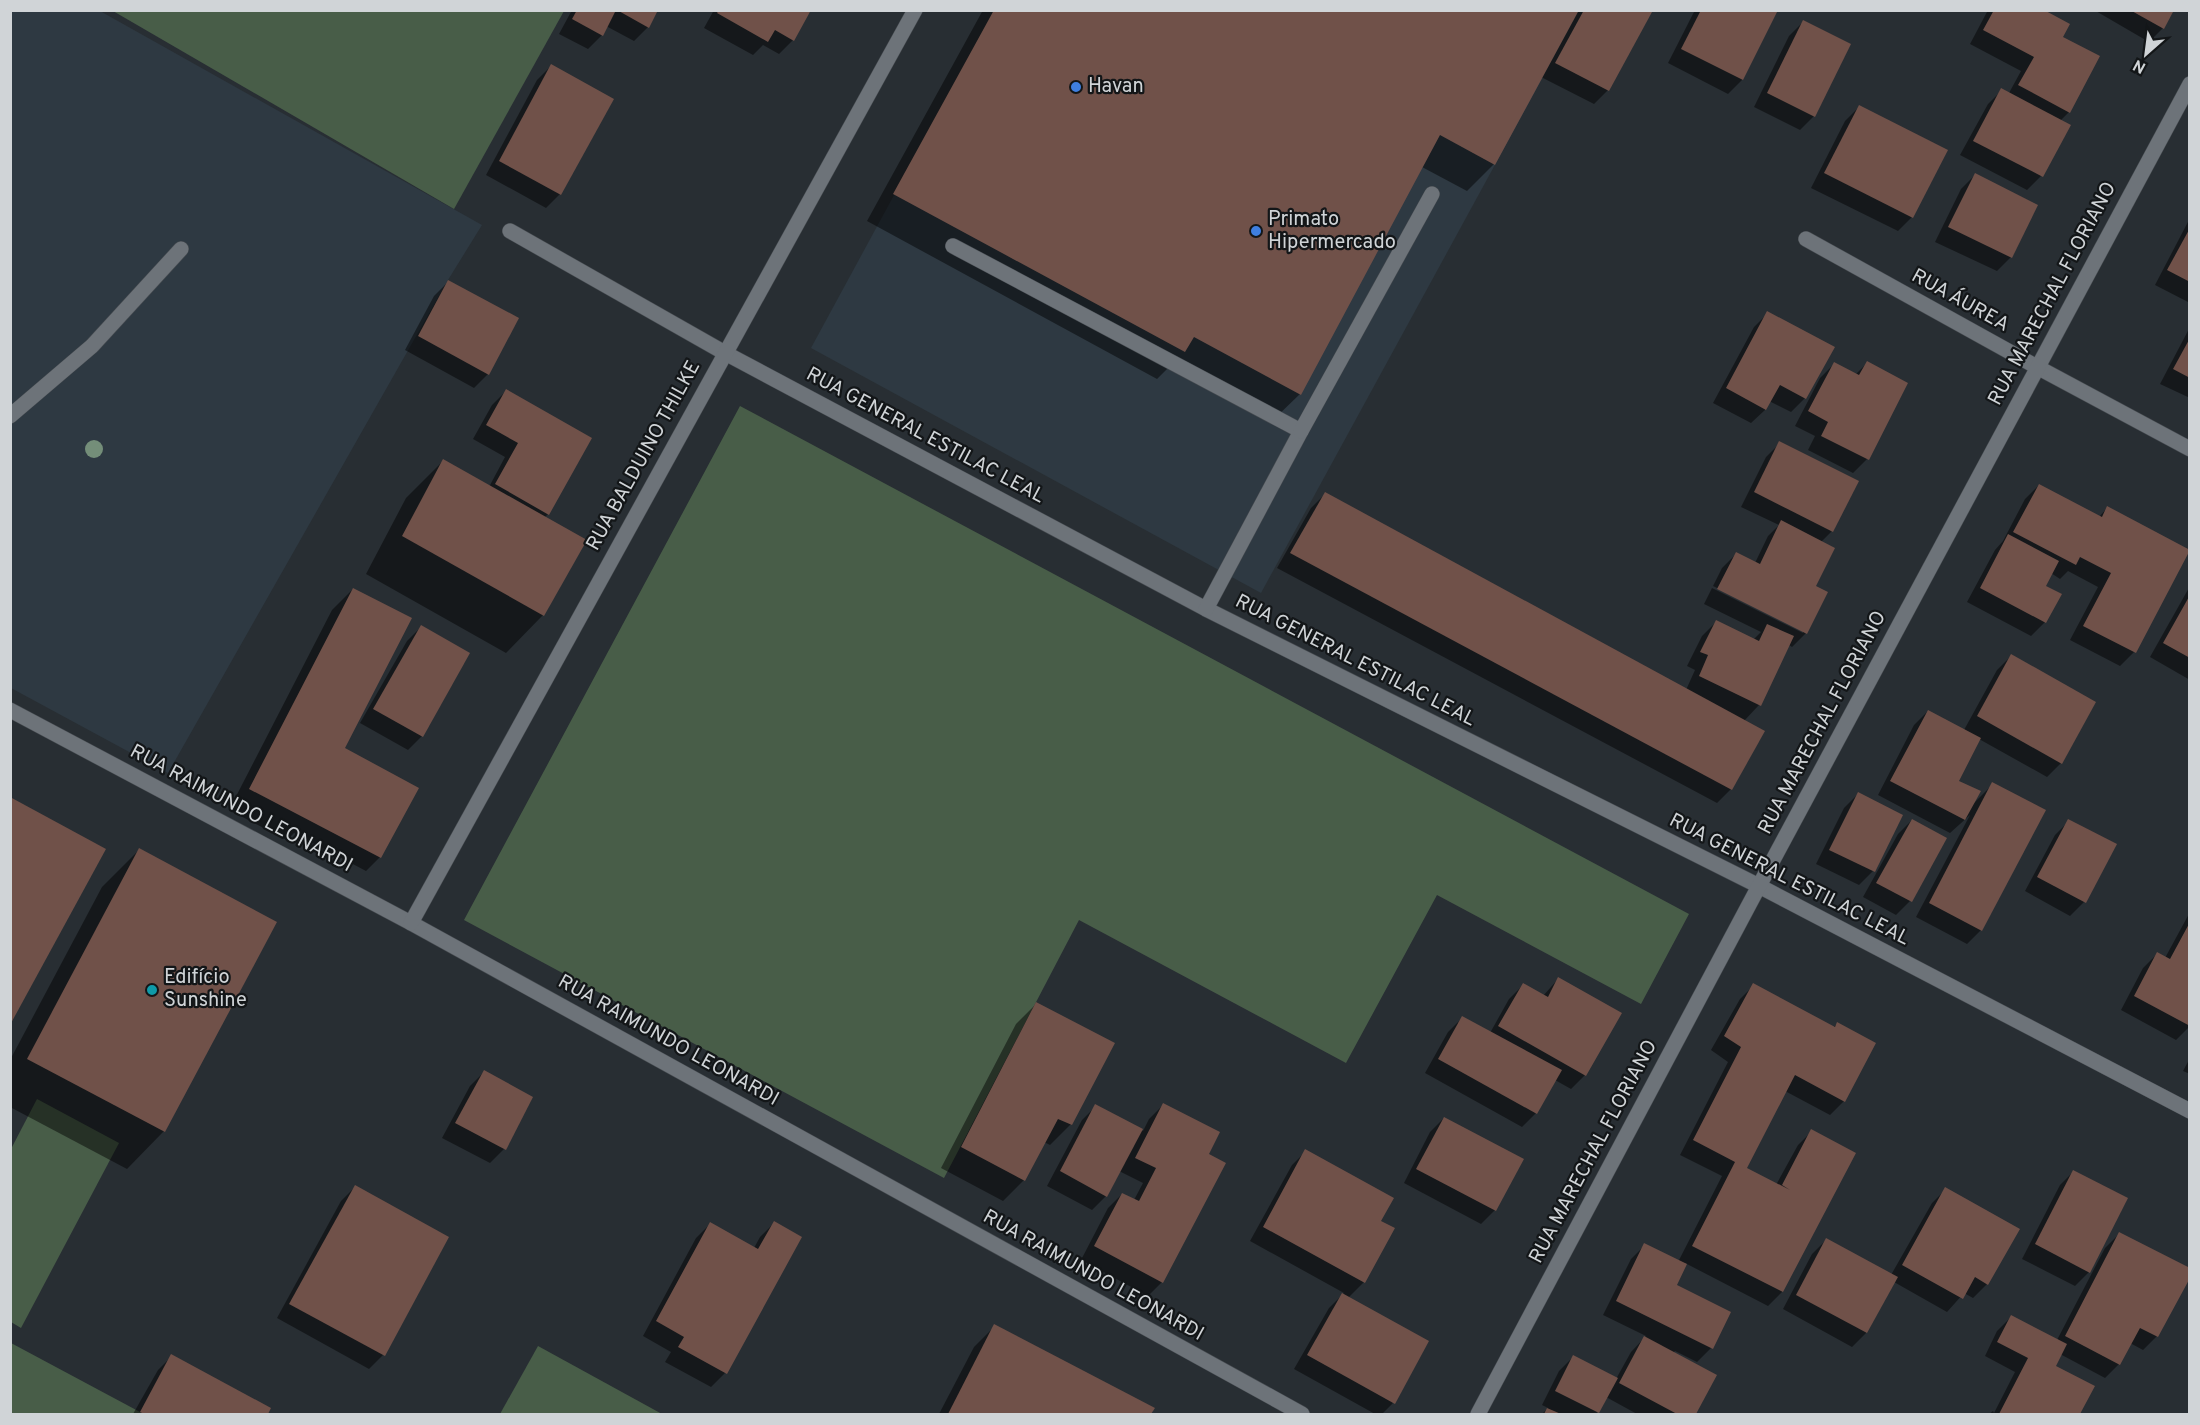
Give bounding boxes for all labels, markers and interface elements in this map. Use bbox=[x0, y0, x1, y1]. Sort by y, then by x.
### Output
north arrow bbox=[2116, 24, 2176, 84]
text: N bbox=[2130, 54, 2150, 77]
place label: Havan bbox=[1088, 74, 1144, 100]
marker: Havan bbox=[1069, 80, 1083, 94]
street label: RUA MARECHAL FLORIANO bbox=[1983, 178, 2123, 410]
place label: Primato Hipermercado bbox=[1268, 207, 1396, 256]
marker: Primato Hipermercado bbox=[1249, 224, 1263, 238]
street label: RUA ÁUREA bbox=[1906, 262, 2015, 339]
street label: RUA BALDUINO THILKE bbox=[581, 356, 707, 556]
street label: RUA GENERAL ESTILAC LEAL bbox=[801, 362, 1049, 510]
street label: RUA GENERAL ESTILAC LEAL bbox=[1230, 589, 1480, 733]
street label: RUA MARECHAL FLORIANO bbox=[1753, 607, 1893, 839]
street label: RUA RAIMUNDO LEONARDI bbox=[125, 739, 357, 879]
street label: RUA GENERAL ESTILAC LEAL bbox=[1664, 808, 1914, 952]
place label: Edifício Sunshine bbox=[164, 965, 247, 1014]
street label: RUA RAIMUNDO LEONARDI bbox=[553, 969, 783, 1113]
marker: Edifício Sunshine bbox=[145, 983, 159, 997]
street label: RUA MARECHAL FLORIANO bbox=[1524, 1036, 1664, 1268]
street label: RUA RAIMUNDO LEONARDI bbox=[978, 1204, 1208, 1348]

